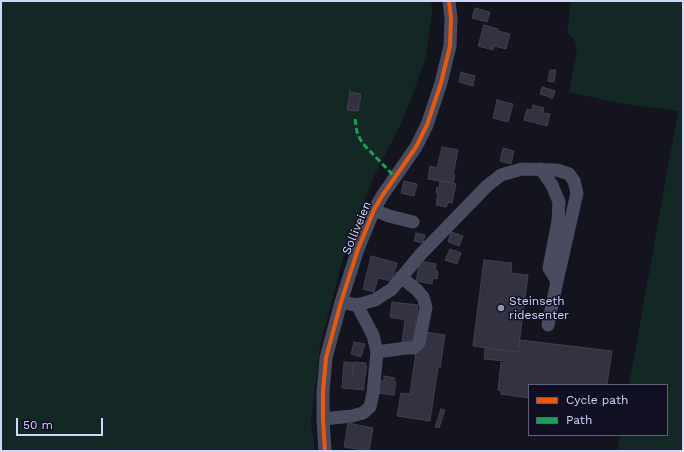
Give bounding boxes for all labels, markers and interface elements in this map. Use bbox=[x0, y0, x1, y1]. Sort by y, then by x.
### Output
street label: Solliveien bbox=[339, 199, 375, 257]
place label: Steinseth ridesenter bbox=[509, 294, 569, 322]
marker: Steinseth ridesenter bbox=[496, 303, 506, 313]
legend bbox=[528, 384, 668, 436]
text: Cycle path bbox=[566, 393, 628, 407]
scale bar bbox=[18, 410, 105, 436]
text: Path bbox=[566, 413, 592, 427]
text: 50 m bbox=[23, 418, 53, 432]

